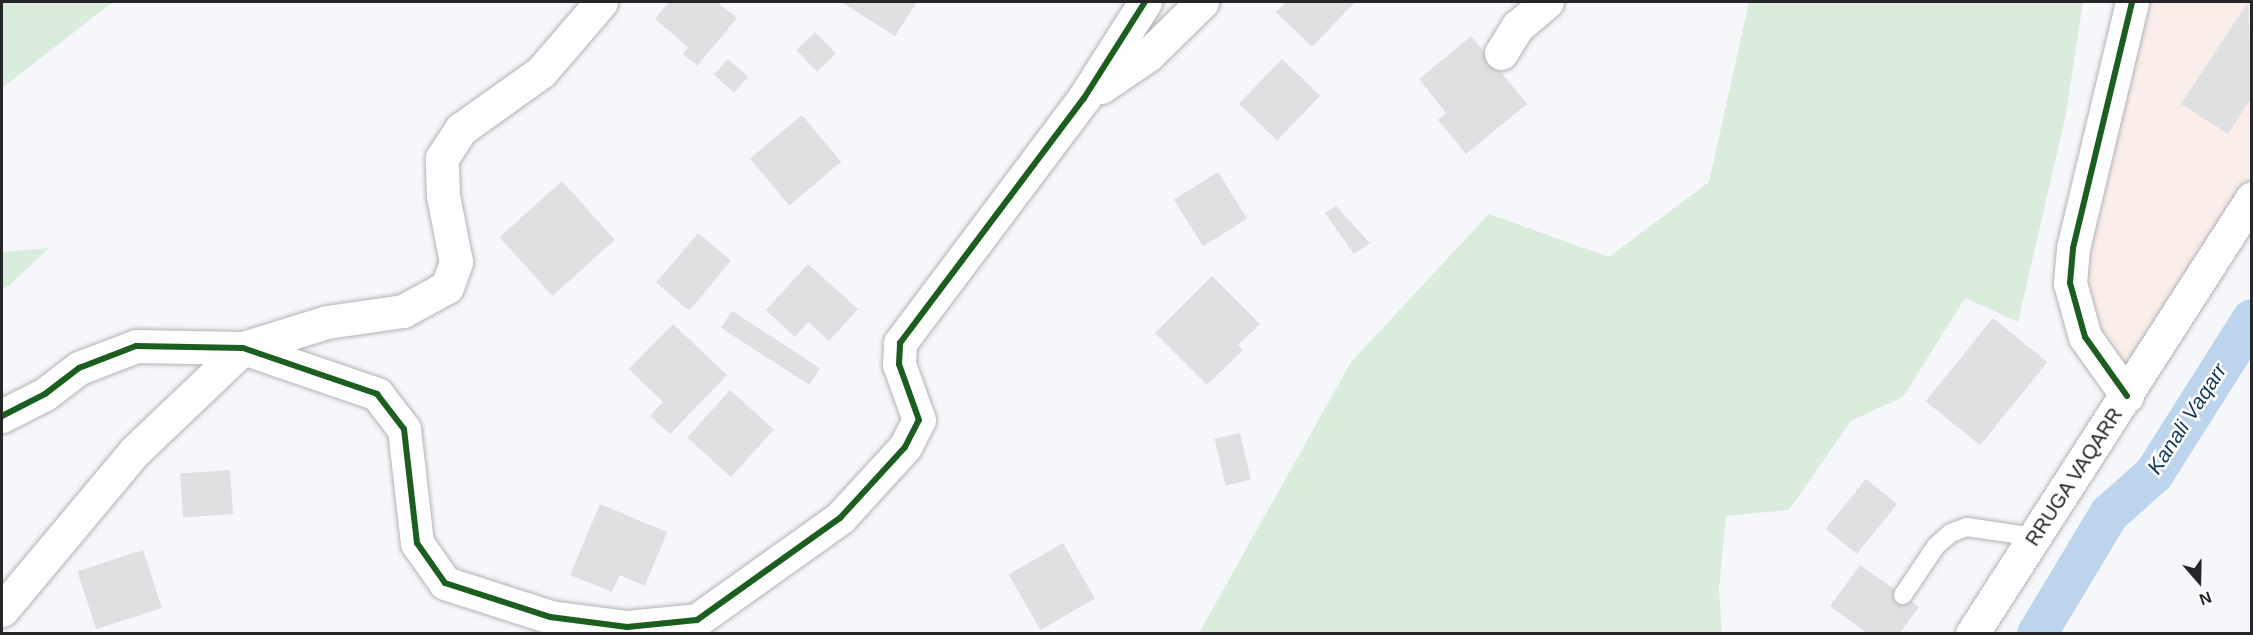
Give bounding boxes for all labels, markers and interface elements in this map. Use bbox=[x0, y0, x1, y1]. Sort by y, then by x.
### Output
water label: Kanali Vaqarr bbox=[2142, 359, 2232, 479]
street label: RRUGA VAQARR bbox=[2020, 403, 2128, 551]
north arrow bbox=[2169, 551, 2229, 611]
text: N bbox=[2197, 588, 2214, 608]

